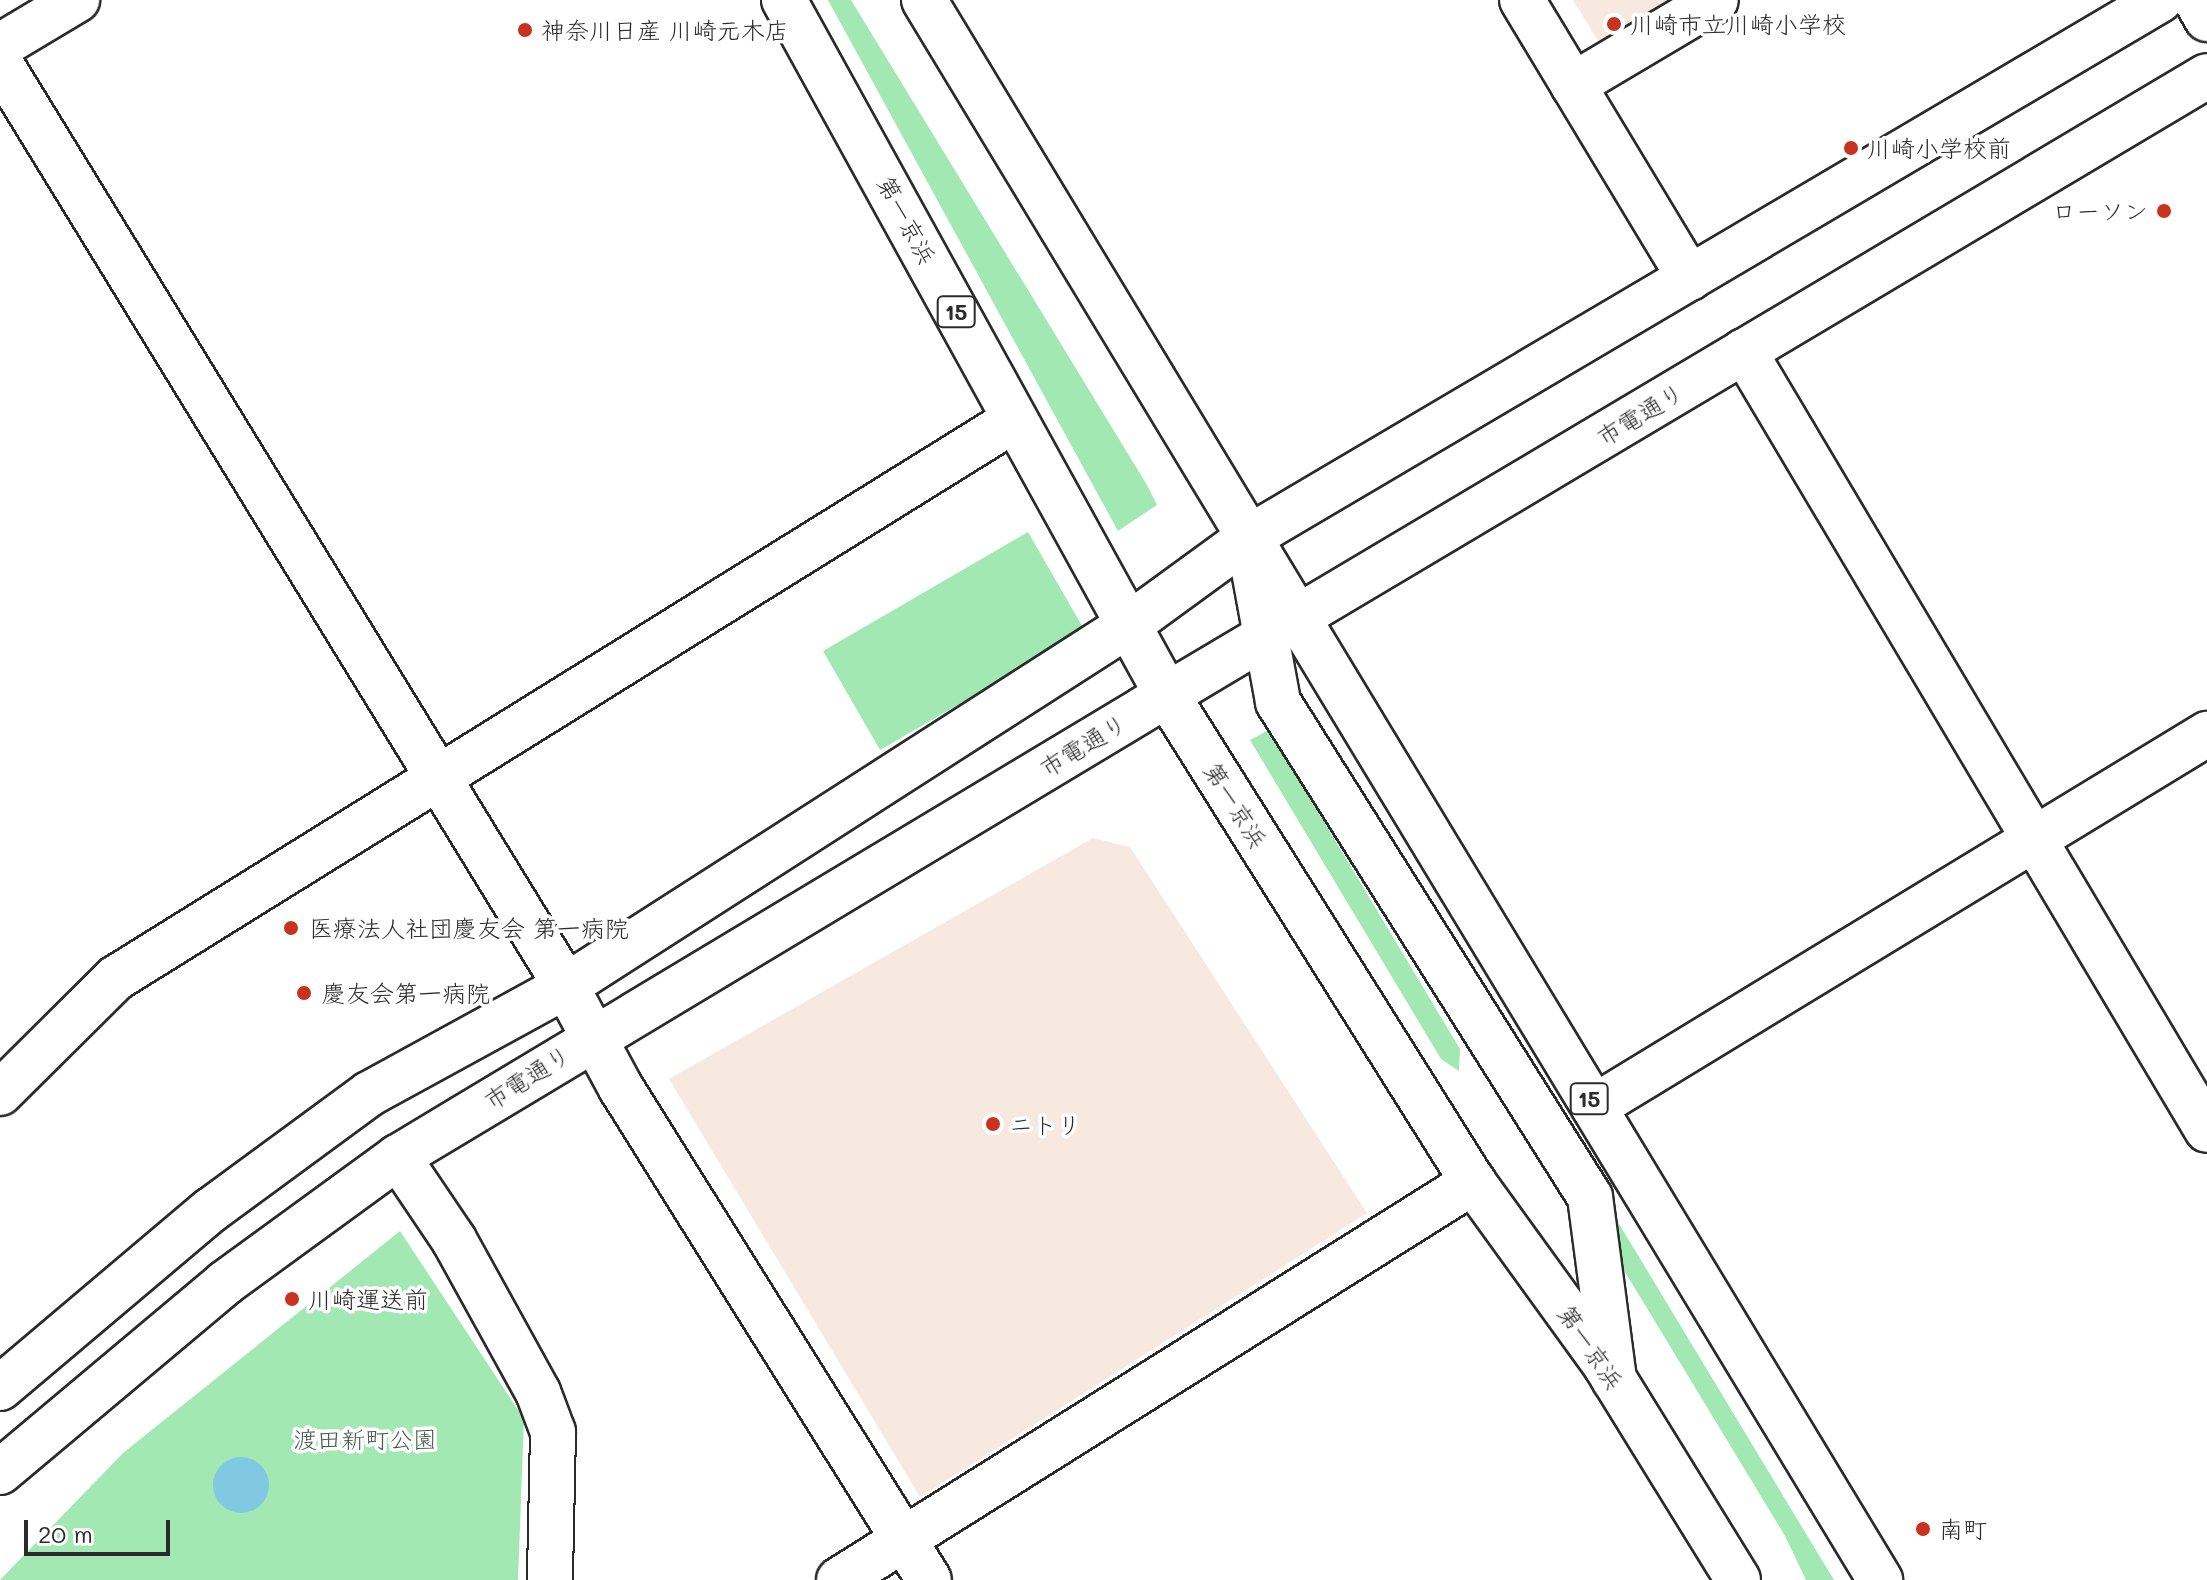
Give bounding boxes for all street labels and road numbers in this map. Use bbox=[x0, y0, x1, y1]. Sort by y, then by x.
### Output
street label: 第一京浜 bbox=[872, 171, 942, 269]
road number: 15 bbox=[936, 294, 976, 330]
street label: 市電通り bbox=[1591, 377, 1689, 451]
street label: 市電通り bbox=[1034, 708, 1132, 782]
street label: 第一京浜 bbox=[1198, 757, 1274, 853]
street label: 市電通り bbox=[479, 1039, 575, 1115]
road number: 15 bbox=[1569, 1081, 1609, 1117]
street label: 第一京浜 bbox=[1552, 1299, 1630, 1395]

